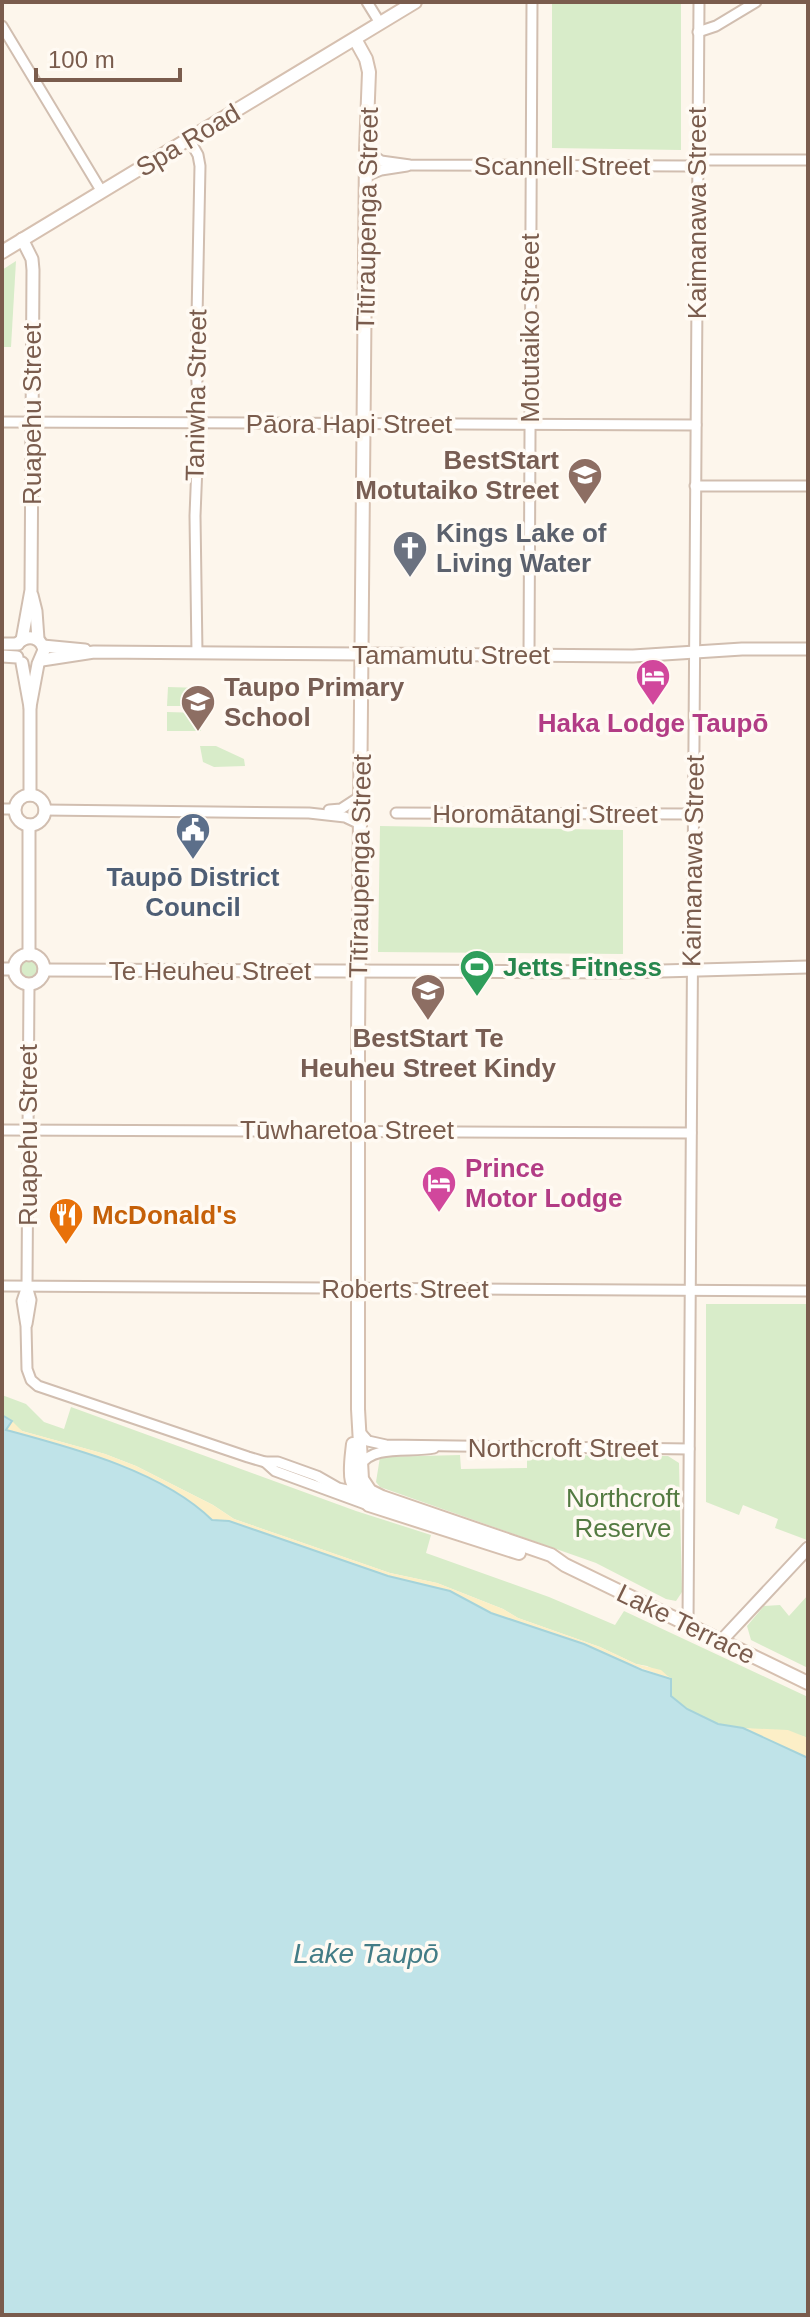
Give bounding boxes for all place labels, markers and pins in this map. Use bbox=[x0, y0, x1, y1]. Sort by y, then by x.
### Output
place label: BestStart Motutaiko Street bbox=[355, 445, 559, 505]
school or university icon: BestStart Motutaiko Street bbox=[566, 456, 604, 506]
place label: Kings Lake of Living Water bbox=[436, 518, 607, 578]
church icon: Kings Lake of Living Water bbox=[391, 529, 429, 579]
hotel icon: Haka Lodge Taupō bbox=[634, 657, 672, 707]
place label: Taupo Primary School bbox=[224, 672, 405, 732]
school or university icon: Taupo Primary School bbox=[179, 683, 217, 733]
place label: Haka Lodge Taupō bbox=[538, 708, 768, 738]
public building icon: Taupō District Council bbox=[174, 811, 212, 861]
place label: Taupō District Council bbox=[107, 862, 280, 922]
sports icon: Jetts Fitness bbox=[458, 948, 496, 998]
place label: Jetts Fitness bbox=[503, 952, 662, 982]
school or university icon: BestStart Te Heuheu Street Kindy bbox=[409, 972, 447, 1022]
place label: BestStart Te Heuheu Street Kindy bbox=[300, 1023, 556, 1083]
place label: Prince Motor Lodge bbox=[465, 1153, 622, 1213]
hotel icon: Prince Motor Lodge bbox=[420, 1164, 458, 1214]
restaurant icon: McDonald's bbox=[47, 1196, 85, 1246]
place label: McDonald's bbox=[92, 1200, 237, 1230]

